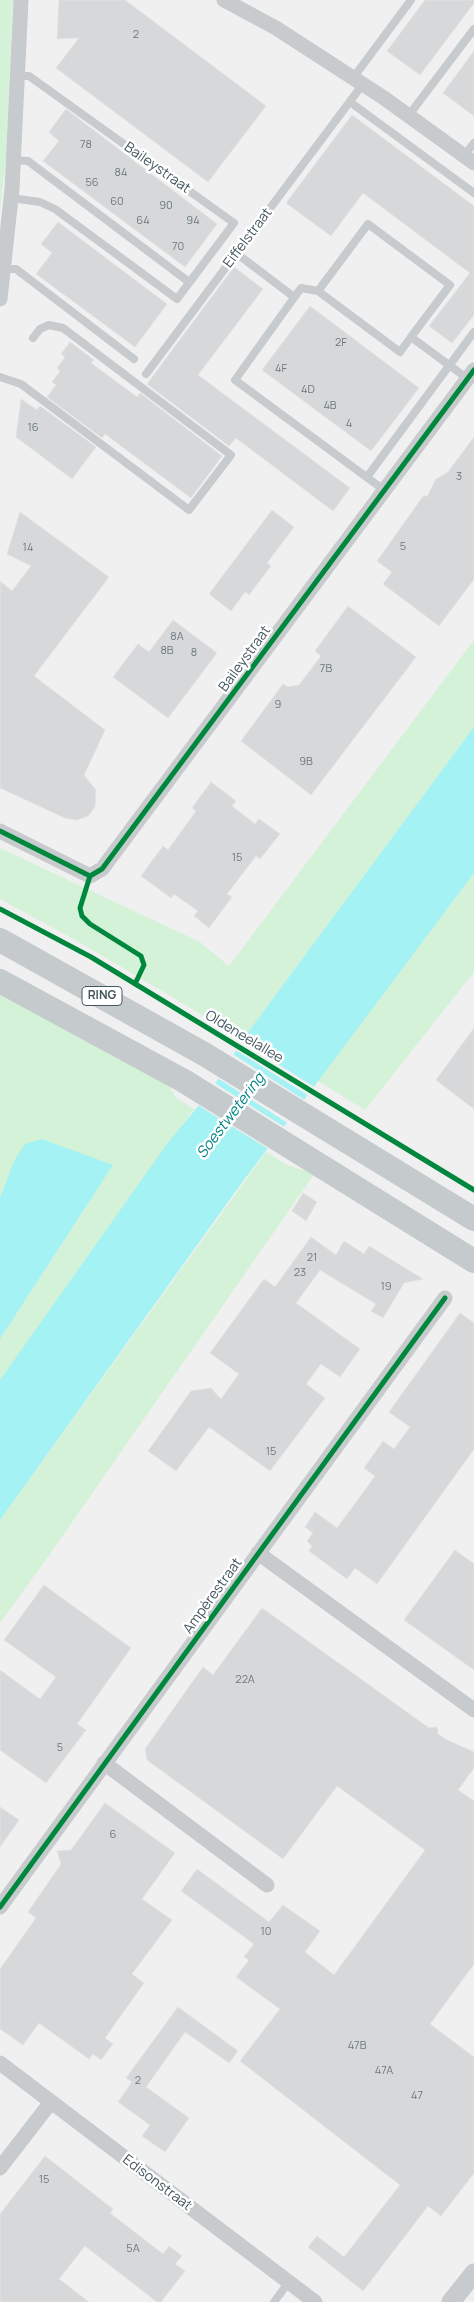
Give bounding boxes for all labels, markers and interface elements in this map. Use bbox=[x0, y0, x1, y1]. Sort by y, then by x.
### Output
house number: 2 bbox=[133, 28, 139, 42]
house number: 78 bbox=[80, 138, 92, 152]
street label: Baileystraat bbox=[121, 139, 193, 197]
house number: 84 bbox=[115, 166, 127, 180]
house number: 56 bbox=[85, 176, 99, 190]
house number: 60 bbox=[110, 195, 124, 209]
house number: 90 bbox=[159, 199, 173, 213]
street label: Eiffelstraat bbox=[220, 205, 276, 271]
house number: 64 bbox=[136, 214, 150, 228]
house number: 94 bbox=[186, 214, 200, 228]
house number: 70 bbox=[172, 240, 184, 254]
house number: 2F bbox=[335, 336, 347, 350]
house number: 4F bbox=[275, 362, 287, 376]
house number: 4D bbox=[301, 383, 315, 397]
house number: 4B bbox=[323, 399, 337, 413]
house number: 4 bbox=[346, 417, 352, 431]
house number: 16 bbox=[27, 421, 39, 435]
house number: 3 bbox=[456, 470, 462, 484]
house number: 5 bbox=[400, 540, 406, 554]
house number: 14 bbox=[23, 541, 33, 555]
street label: Baileystraat bbox=[216, 623, 274, 695]
house number: 8A bbox=[170, 630, 184, 644]
house number: 8B bbox=[160, 644, 174, 658]
house number: 8 bbox=[191, 646, 197, 660]
house number: 7B bbox=[320, 662, 332, 676]
house number: 9 bbox=[275, 698, 281, 712]
house number: 9B bbox=[299, 755, 313, 769]
house number: 15 bbox=[232, 851, 242, 865]
road number: RING bbox=[82, 986, 122, 1006]
street label: Oldeneelallee bbox=[202, 1007, 286, 1067]
water label: Soestwetering bbox=[193, 1070, 269, 1162]
house number: 21 bbox=[307, 1251, 317, 1265]
house number: 23 bbox=[294, 1266, 306, 1280]
house number: 19 bbox=[380, 1280, 392, 1294]
house number: 15 bbox=[266, 1445, 276, 1459]
street label: Ampèrestraat bbox=[180, 1555, 246, 1637]
house number: 22A bbox=[235, 1673, 255, 1687]
house number: 5 bbox=[57, 1741, 63, 1755]
house number: 6 bbox=[110, 1828, 116, 1842]
house number: 10 bbox=[261, 1925, 271, 1939]
house number: 47B bbox=[348, 2039, 366, 2053]
house number: 47A bbox=[375, 2064, 393, 2078]
house number: 2 bbox=[135, 2074, 141, 2088]
house number: 47 bbox=[411, 2089, 423, 2103]
street label: Edisonstraat bbox=[119, 2152, 195, 2214]
house number: 15 bbox=[39, 2173, 49, 2187]
house number: 5A bbox=[126, 2242, 140, 2256]

